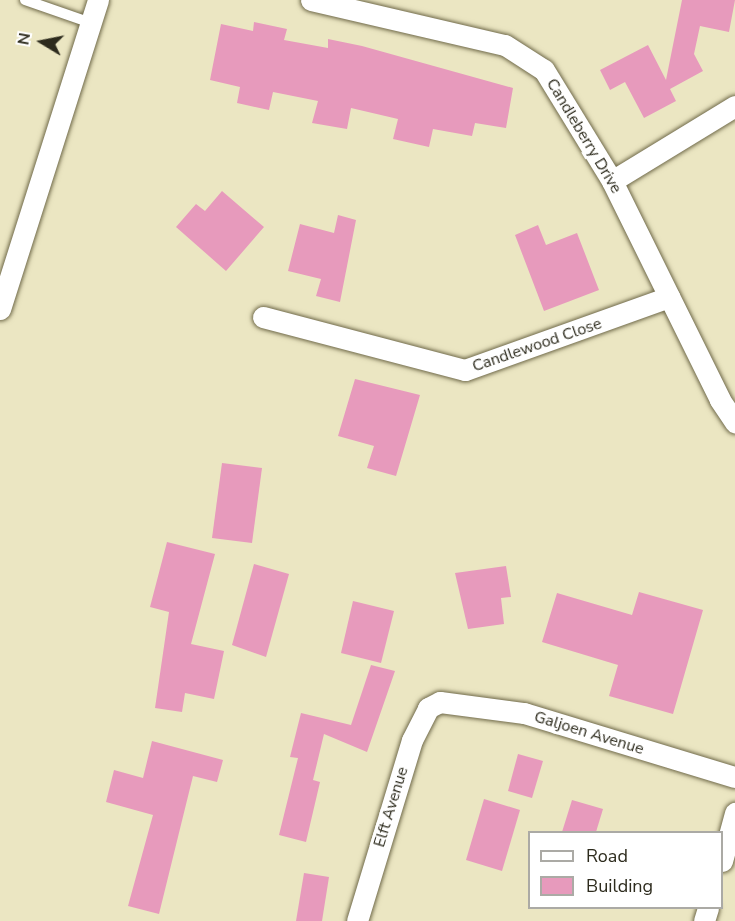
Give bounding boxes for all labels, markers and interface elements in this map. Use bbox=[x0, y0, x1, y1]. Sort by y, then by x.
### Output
north arrow bbox=[12, 12, 72, 72]
text: N bbox=[12, 31, 36, 47]
street label: Candleberry Drive bbox=[542, 75, 626, 197]
street label: Candlewood Close bbox=[470, 314, 604, 376]
street label: Galjoen Avenue bbox=[532, 707, 646, 759]
street label: Elft Avenue bbox=[370, 764, 412, 850]
legend bbox=[528, 831, 723, 909]
text: Road bbox=[586, 844, 628, 868]
text: Building bbox=[586, 874, 653, 898]

